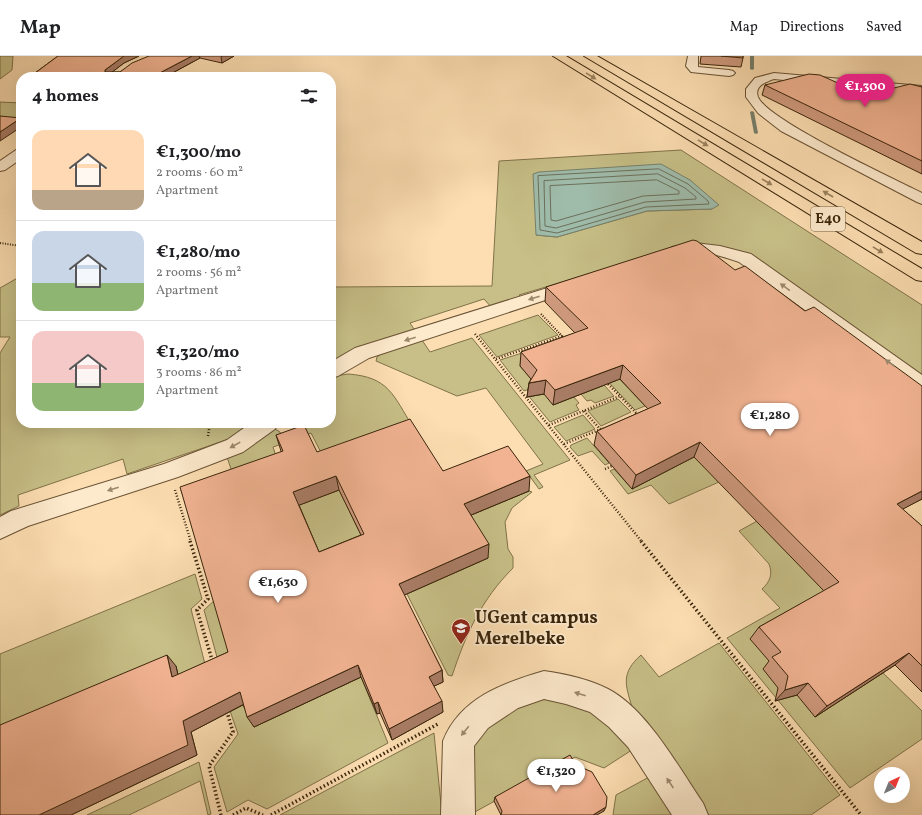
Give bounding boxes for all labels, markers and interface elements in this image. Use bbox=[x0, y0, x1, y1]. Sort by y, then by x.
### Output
text: Map bbox=[20, 15, 61, 41]
text: Map bbox=[730, 18, 758, 37]
text: Directions bbox=[780, 18, 844, 37]
text: Saved bbox=[866, 18, 902, 37]
one-way arrow bbox=[586, 73, 597, 80]
pin: €1,300 bbox=[832, 74, 898, 108]
text: €1,300 bbox=[845, 78, 885, 96]
text: 4 homes bbox=[32, 85, 99, 108]
icon: filters bbox=[298, 85, 320, 107]
one-way arrow bbox=[697, 140, 709, 147]
text: €1,300/mo bbox=[156, 141, 241, 164]
icon: home bbox=[64, 146, 112, 194]
text: 2 rooms · 60 m² bbox=[156, 164, 243, 182]
one-way arrow bbox=[761, 179, 773, 186]
text: Apartment bbox=[156, 182, 219, 200]
one-way arrow bbox=[822, 191, 834, 198]
road number: E40 bbox=[811, 207, 845, 231]
text: €1,280/mo bbox=[156, 241, 240, 264]
one-way arrow bbox=[872, 246, 884, 253]
icon: home bbox=[64, 247, 112, 295]
text: 2 rooms · 56 m² bbox=[156, 264, 241, 282]
text: Apartment bbox=[156, 282, 219, 300]
one-way arrow bbox=[779, 283, 790, 291]
one-way arrow bbox=[527, 295, 539, 301]
one-way arrow bbox=[404, 336, 416, 342]
text: €1,320/mo bbox=[156, 341, 239, 364]
icon: home bbox=[64, 347, 112, 395]
one-way arrow bbox=[885, 359, 896, 367]
text: 3 rooms · 86 m² bbox=[156, 364, 241, 382]
text: Apartment bbox=[156, 382, 219, 400]
pin: €1,280 bbox=[737, 403, 803, 437]
text: €1,280 bbox=[750, 407, 790, 425]
one-way arrow bbox=[229, 442, 241, 449]
one-way arrow bbox=[106, 486, 118, 492]
pin: €1,630 bbox=[245, 570, 311, 604]
text: €1,630 bbox=[258, 574, 298, 592]
place label: UGent campus Merelbeke bbox=[475, 606, 598, 652]
school or university icon: UGent campus Merelbeke bbox=[450, 617, 472, 645]
one-way arrow bbox=[573, 691, 585, 697]
one-way arrow bbox=[461, 726, 470, 737]
pin: €1,320 bbox=[523, 759, 589, 793]
text: €1,320 bbox=[536, 763, 576, 781]
north arrow bbox=[874, 767, 910, 803]
map controls bbox=[874, 767, 910, 803]
one-way arrow bbox=[666, 777, 673, 788]

